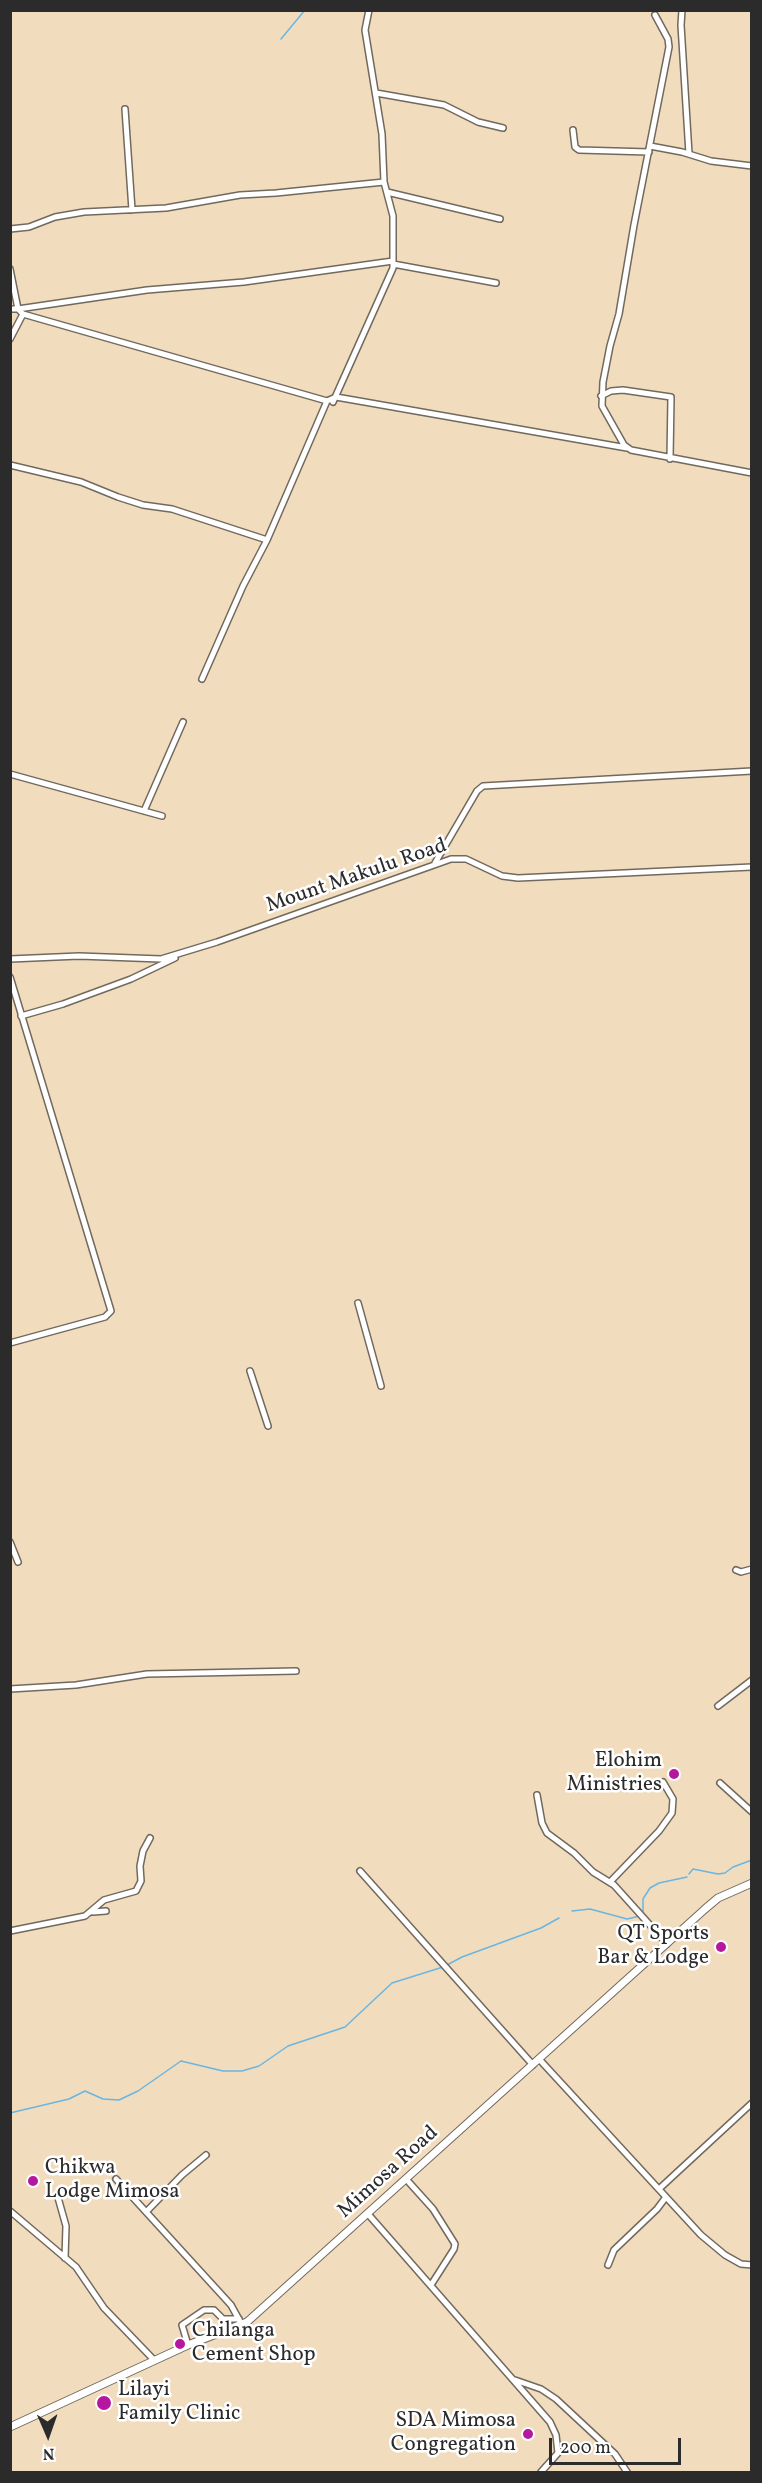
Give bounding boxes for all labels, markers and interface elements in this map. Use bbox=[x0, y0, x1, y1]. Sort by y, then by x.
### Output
street label: Mount Makulu Road bbox=[263, 834, 451, 920]
place label: Elohim Ministries bbox=[567, 1749, 662, 1799]
marker: Elohim Ministries bbox=[667, 1767, 681, 1781]
place label: QT Sports Bar & Lodge bbox=[597, 1922, 709, 1972]
marker: QT Sports Bar & Lodge bbox=[714, 1940, 728, 1954]
street label: Mimosa Road bbox=[333, 2121, 445, 2225]
place label: Chikwa Lodge Mimosa bbox=[45, 2156, 180, 2206]
marker: Chikwa Lodge Mimosa bbox=[26, 2174, 40, 2188]
place label: Chilanga Cement Shop bbox=[192, 2319, 316, 2369]
marker: Chilanga Cement Shop bbox=[173, 2337, 187, 2351]
place label: Lilayi Family Clinic bbox=[118, 2378, 240, 2428]
marker: Lilayi Family Clinic bbox=[95, 2394, 113, 2412]
north arrow bbox=[18, 2405, 78, 2465]
place label: SDA Mimosa Congregation bbox=[391, 2409, 516, 2459]
scale bar bbox=[552, 2426, 684, 2464]
marker: SDA Mimosa Congregation bbox=[521, 2427, 535, 2441]
text: 200 m bbox=[560, 2436, 611, 2461]
text: N bbox=[42, 2442, 55, 2464]

